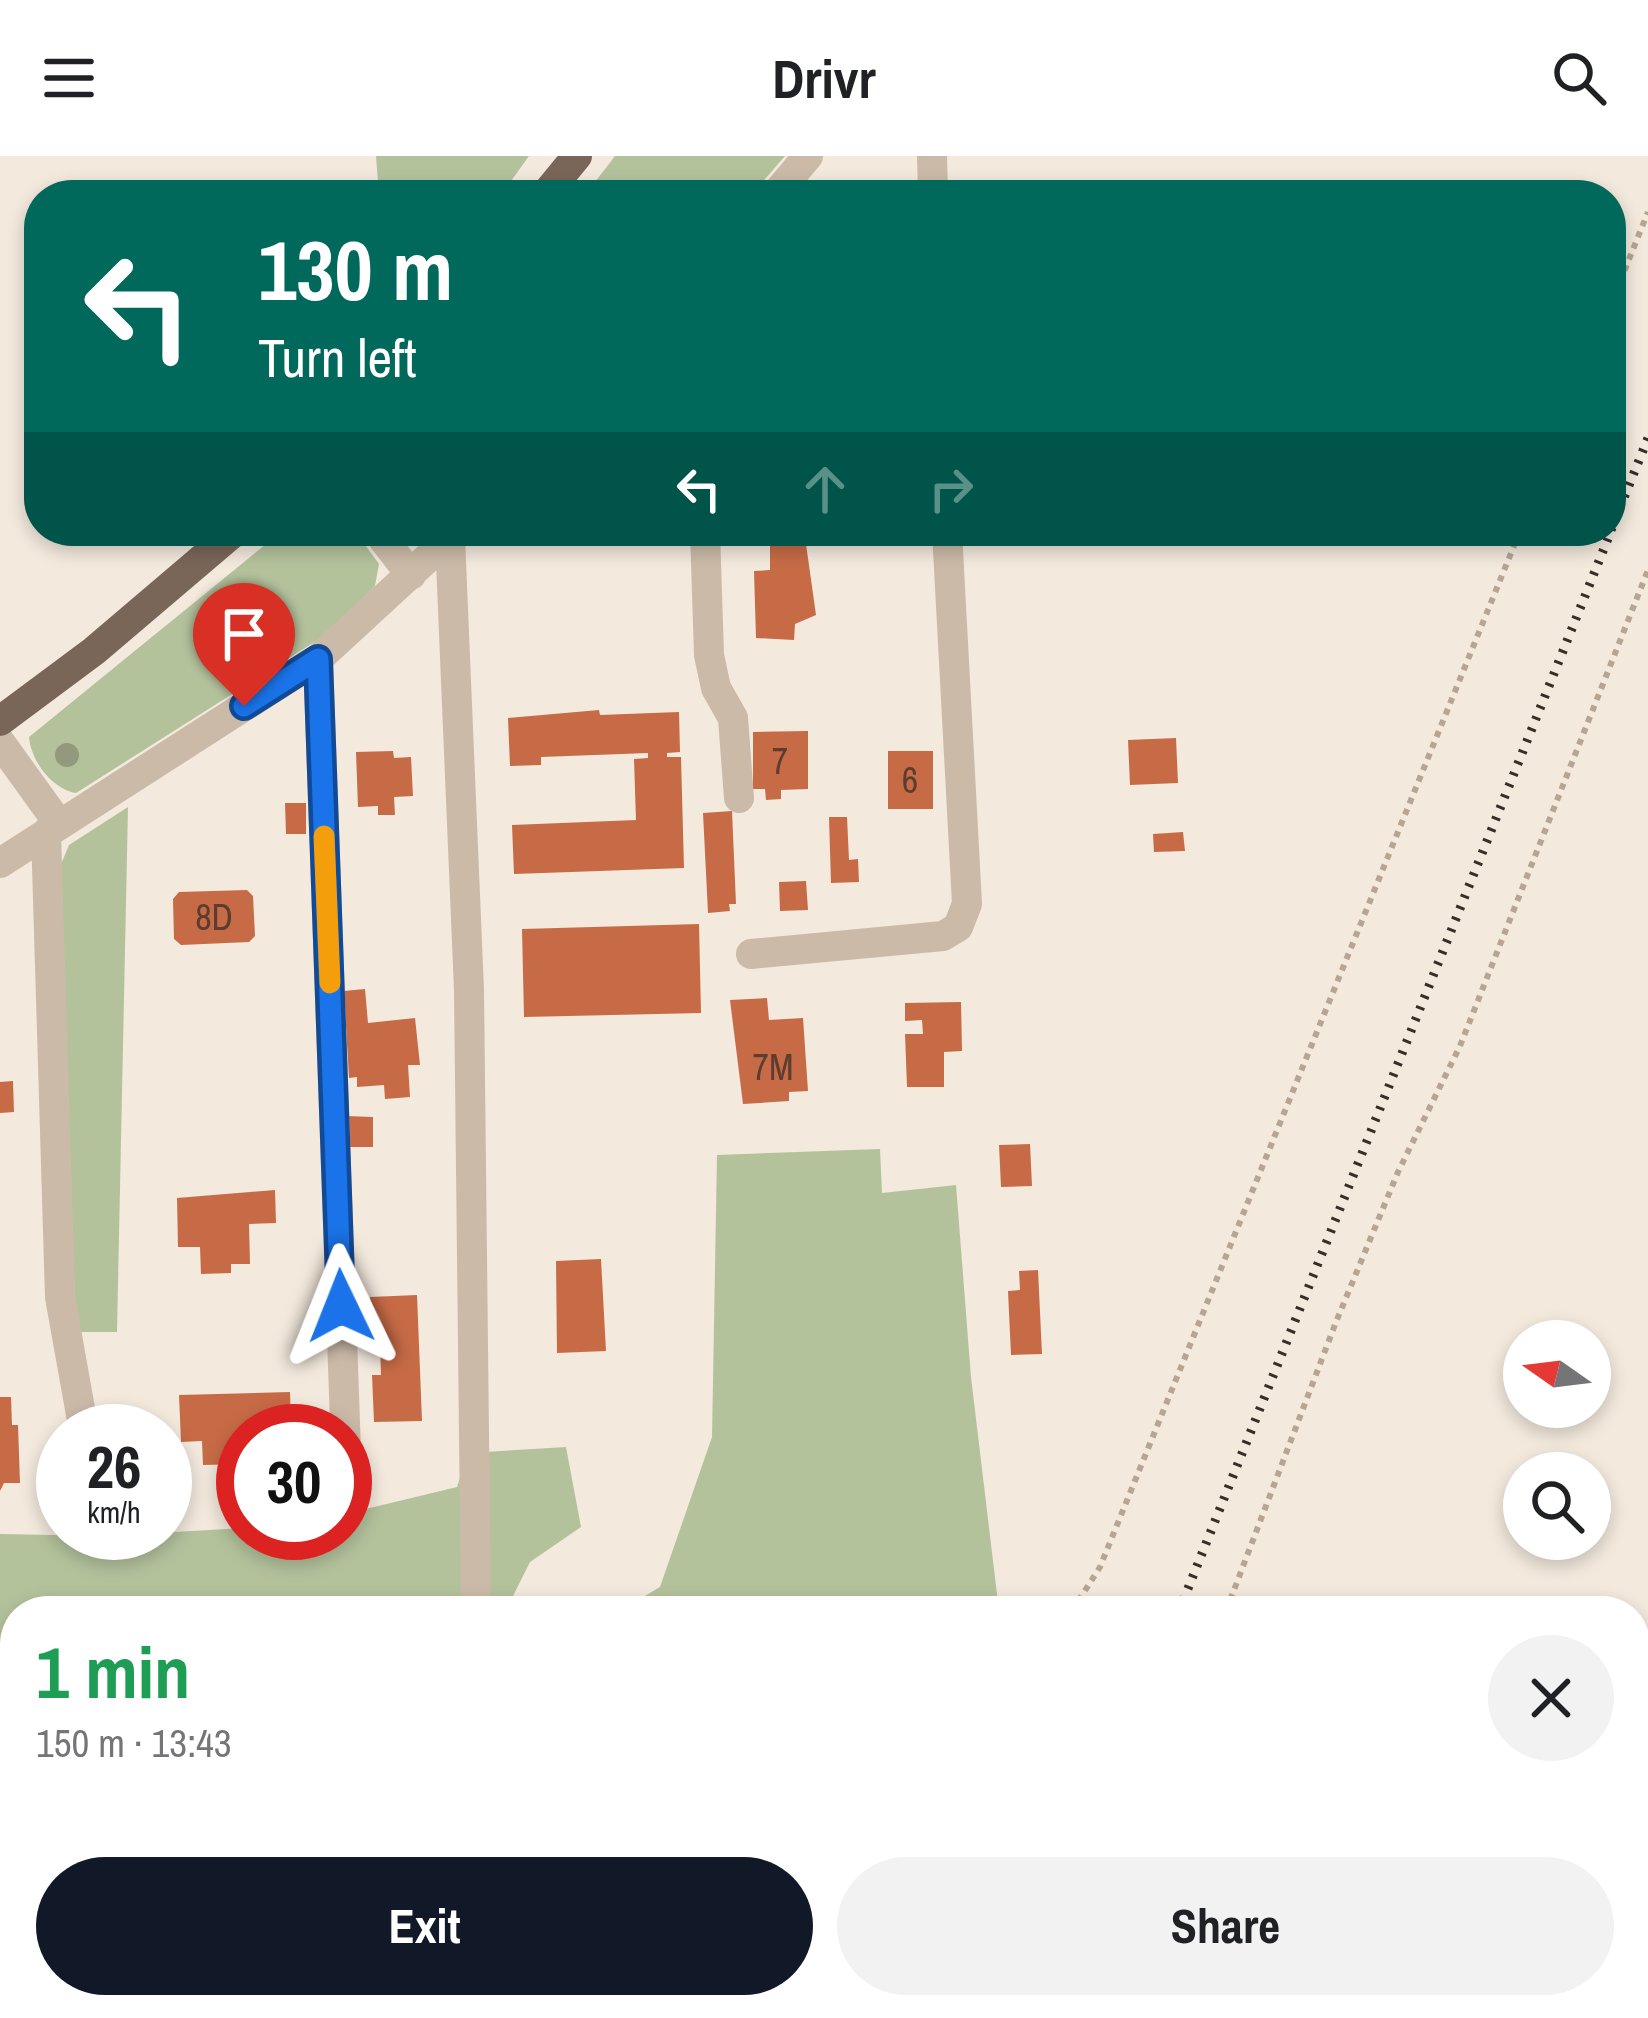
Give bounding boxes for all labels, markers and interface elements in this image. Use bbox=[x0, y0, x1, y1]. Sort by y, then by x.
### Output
text: Drivr bbox=[772, 42, 876, 115]
icon: menu bbox=[36, 45, 102, 111]
icon: search bbox=[1546, 45, 1612, 111]
text: 130 m bbox=[258, 213, 453, 326]
icon: left bbox=[60, 228, 216, 384]
text: Turn left bbox=[258, 321, 417, 394]
icon: left bbox=[666, 456, 732, 522]
icon: ahead bbox=[792, 456, 858, 522]
icon: right bbox=[918, 456, 984, 522]
pin bbox=[193, 583, 295, 706]
icon: arrive bbox=[211, 601, 277, 667]
house number: 7 bbox=[772, 737, 788, 785]
house number: 6 bbox=[902, 756, 918, 804]
house number: 8D bbox=[195, 893, 233, 941]
house number: 7M bbox=[752, 1043, 794, 1091]
position arrow bbox=[278, 1243, 404, 1369]
north arrow bbox=[1503, 1320, 1611, 1428]
map controls bbox=[1503, 1320, 1611, 1560]
speed limit sign: 30 bbox=[216, 1404, 372, 1560]
text: 26 bbox=[87, 1426, 141, 1507]
button: search bbox=[1503, 1452, 1611, 1560]
text: km/h bbox=[87, 1492, 141, 1532]
text: 1 min bbox=[36, 1623, 190, 1720]
button: close bbox=[1488, 1635, 1614, 1761]
text: 150 m · 13:43 bbox=[36, 1717, 232, 1769]
button: Exit bbox=[36, 1857, 813, 1995]
button: Share bbox=[837, 1857, 1614, 1995]

